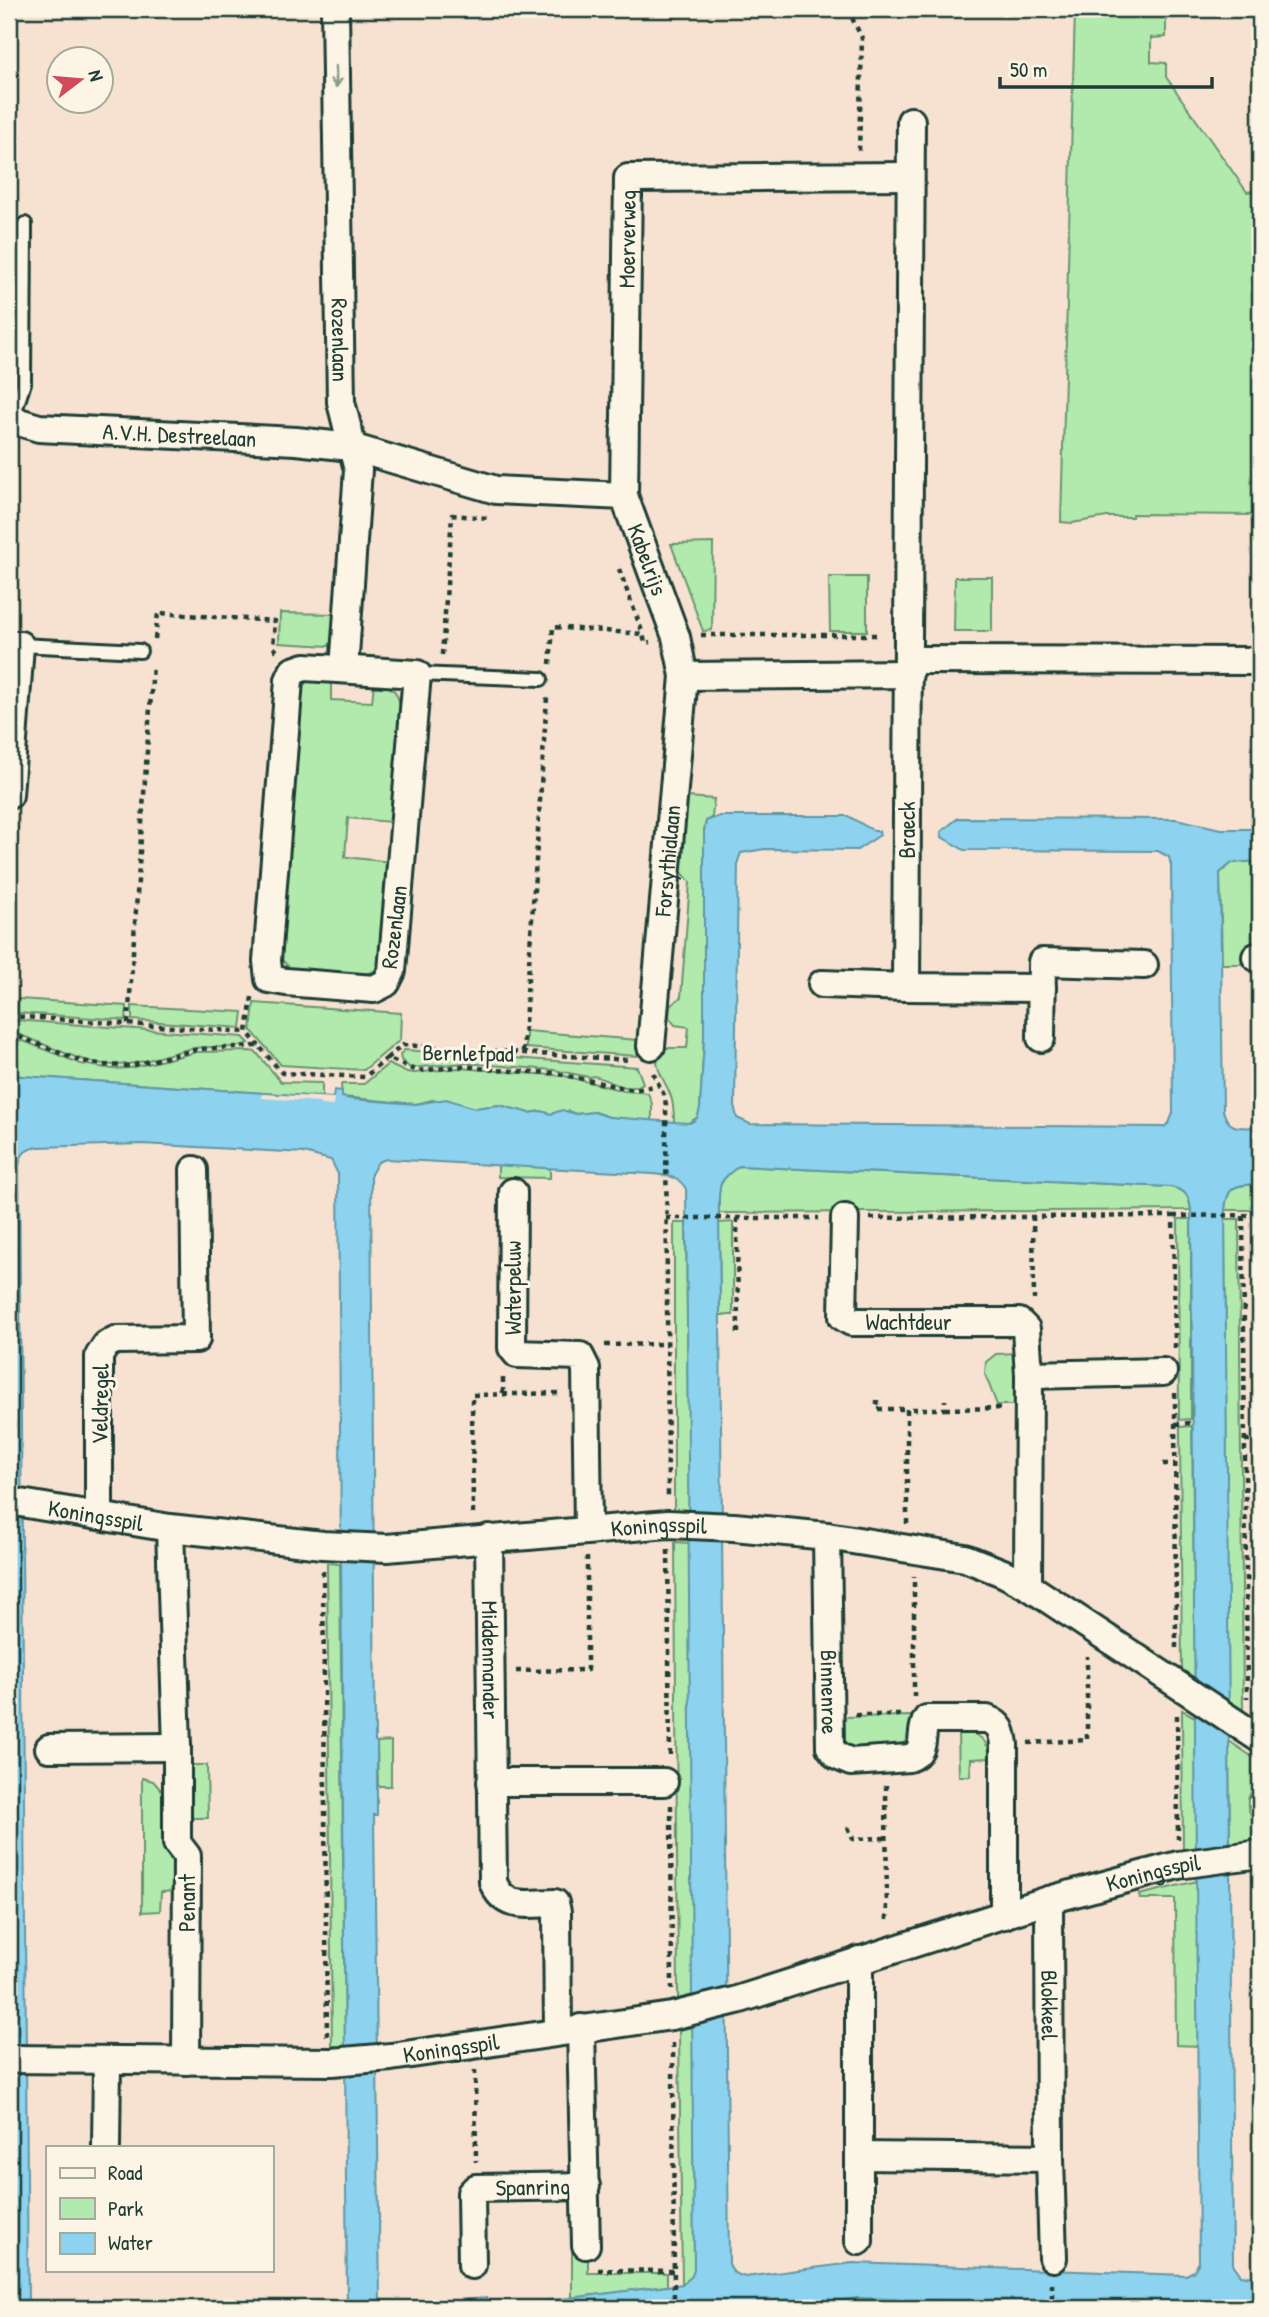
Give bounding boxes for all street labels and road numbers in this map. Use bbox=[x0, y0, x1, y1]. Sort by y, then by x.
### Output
street label: Moerverweg bbox=[611, 190, 643, 288]
street label: Rozenlaan bbox=[324, 298, 357, 382]
street label: A.V.H. Destreelaan bbox=[102, 415, 257, 454]
street label: Kabelrijs bbox=[621, 519, 675, 600]
street label: Braeck bbox=[891, 801, 922, 859]
street label: Forsythialaan bbox=[647, 804, 687, 919]
street label: Rozenlaan bbox=[373, 884, 414, 970]
street label: Bernlefpad bbox=[422, 1036, 514, 1069]
street label: Waterpeluw bbox=[497, 1241, 528, 1335]
street label: Wachtdeur bbox=[866, 1306, 952, 1337]
street label: Veldregel bbox=[83, 1363, 116, 1445]
street label: Koningsspil bbox=[46, 1492, 147, 1538]
street label: Koningsspil bbox=[609, 1508, 708, 1544]
street label: Middenmander bbox=[475, 1601, 507, 1720]
street label: Binnenroe bbox=[814, 1650, 846, 1734]
street label: Koningsspil bbox=[1103, 1846, 1203, 1899]
street label: Penant bbox=[171, 1873, 202, 1932]
street label: Blokkeel bbox=[1034, 1970, 1066, 2041]
street label: Koningsspil bbox=[401, 2025, 502, 2070]
street label: Spanring bbox=[495, 2170, 570, 2203]

